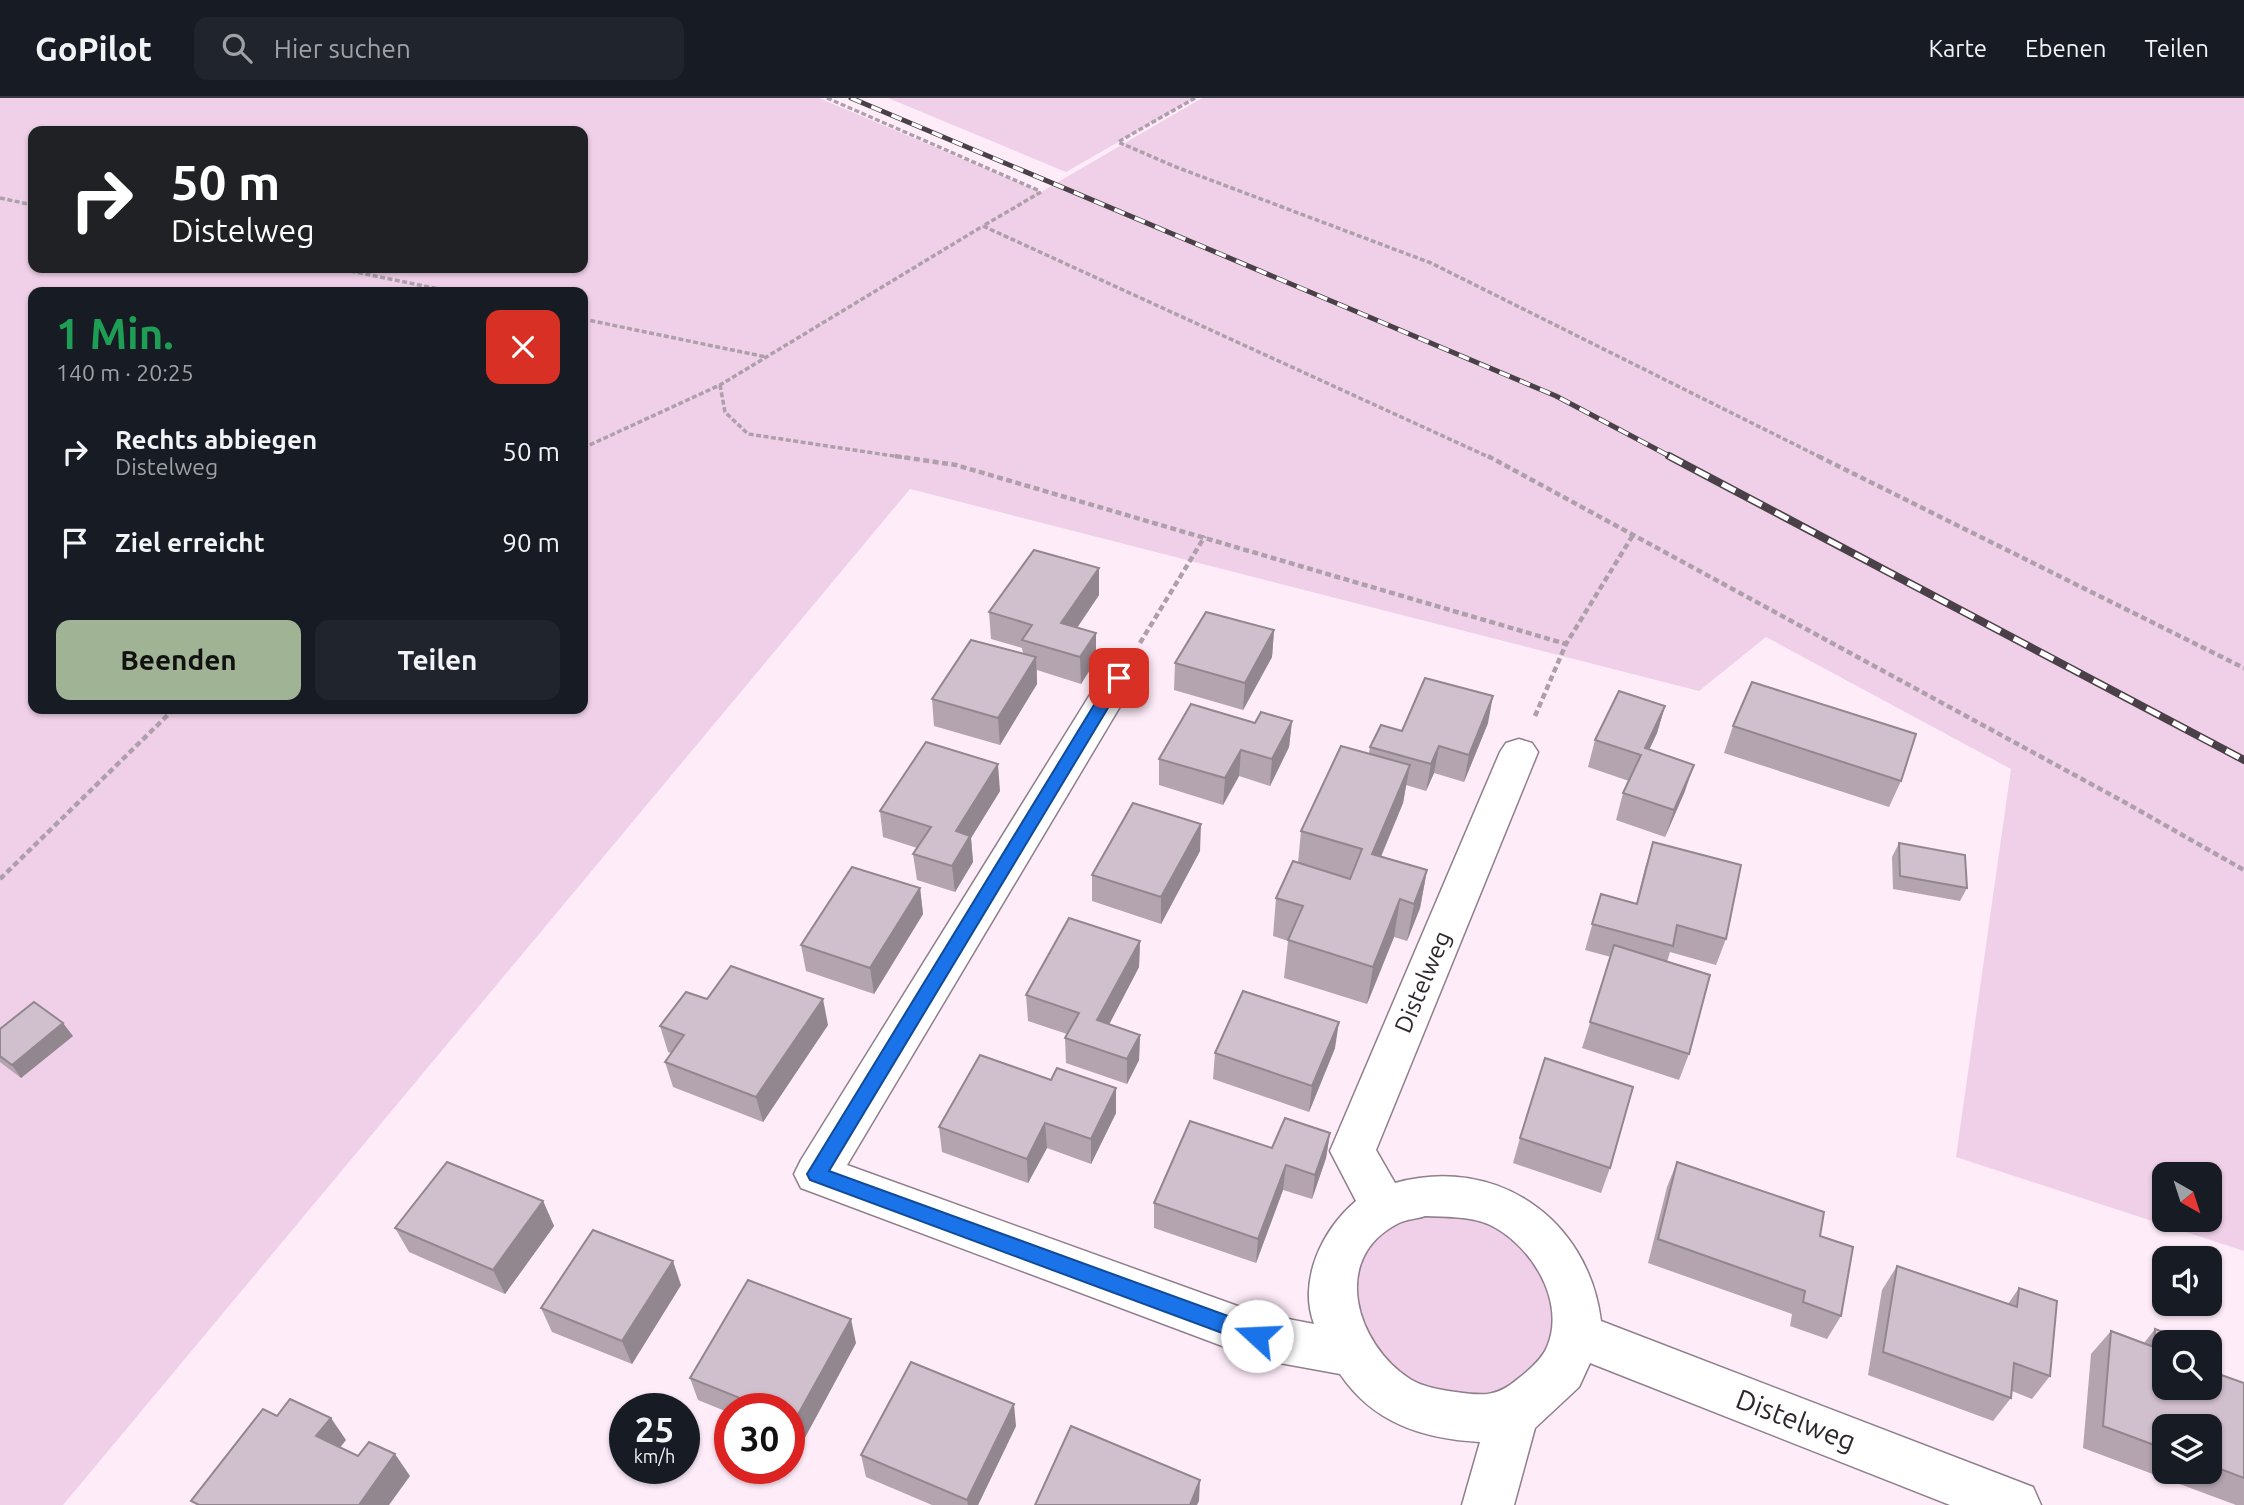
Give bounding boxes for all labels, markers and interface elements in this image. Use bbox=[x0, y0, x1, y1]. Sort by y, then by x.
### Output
search box bbox=[194, 17, 684, 80]
icon: search bbox=[218, 29, 256, 67]
text: GoPilot bbox=[35, 30, 152, 67]
text: Hier suchen bbox=[274, 34, 411, 63]
text: Karte bbox=[1928, 35, 1987, 62]
text: Ebenen bbox=[2025, 35, 2106, 62]
text: Teilen bbox=[2144, 35, 2209, 62]
icon: right bbox=[56, 154, 147, 245]
text: 50 m bbox=[171, 154, 280, 209]
text: Distelweg bbox=[171, 212, 315, 248]
text: 1 Min. bbox=[56, 310, 174, 357]
button: close bbox=[486, 310, 560, 384]
text: 140 m · 20:25 bbox=[56, 360, 194, 385]
text: Rechts abbiegen bbox=[115, 425, 317, 454]
icon: right bbox=[56, 433, 94, 471]
text: 50 m bbox=[502, 437, 560, 466]
text: Distelweg bbox=[115, 454, 218, 479]
icon: arrive bbox=[56, 524, 94, 562]
text: Ziel erreicht bbox=[115, 528, 265, 557]
text: 90 m bbox=[502, 528, 560, 557]
button: Beenden bbox=[56, 620, 301, 700]
button: Teilen bbox=[315, 620, 560, 700]
pin bbox=[1089, 648, 1149, 708]
icon: arrive bbox=[1100, 659, 1138, 697]
street label: Distelweg bbox=[1389, 927, 1456, 1037]
north arrow bbox=[2152, 1162, 2222, 1232]
map controls bbox=[2152, 1162, 2222, 1484]
button: sound bbox=[2152, 1246, 2222, 1316]
position arrow bbox=[1220, 1299, 1294, 1373]
button: search bbox=[2152, 1330, 2222, 1400]
street label: Distelweg bbox=[1732, 1383, 1860, 1457]
speed limit sign: 30 bbox=[714, 1393, 805, 1484]
text: 25 bbox=[635, 1409, 674, 1449]
button: layers bbox=[2152, 1414, 2222, 1484]
text: km/h bbox=[634, 1446, 675, 1466]

